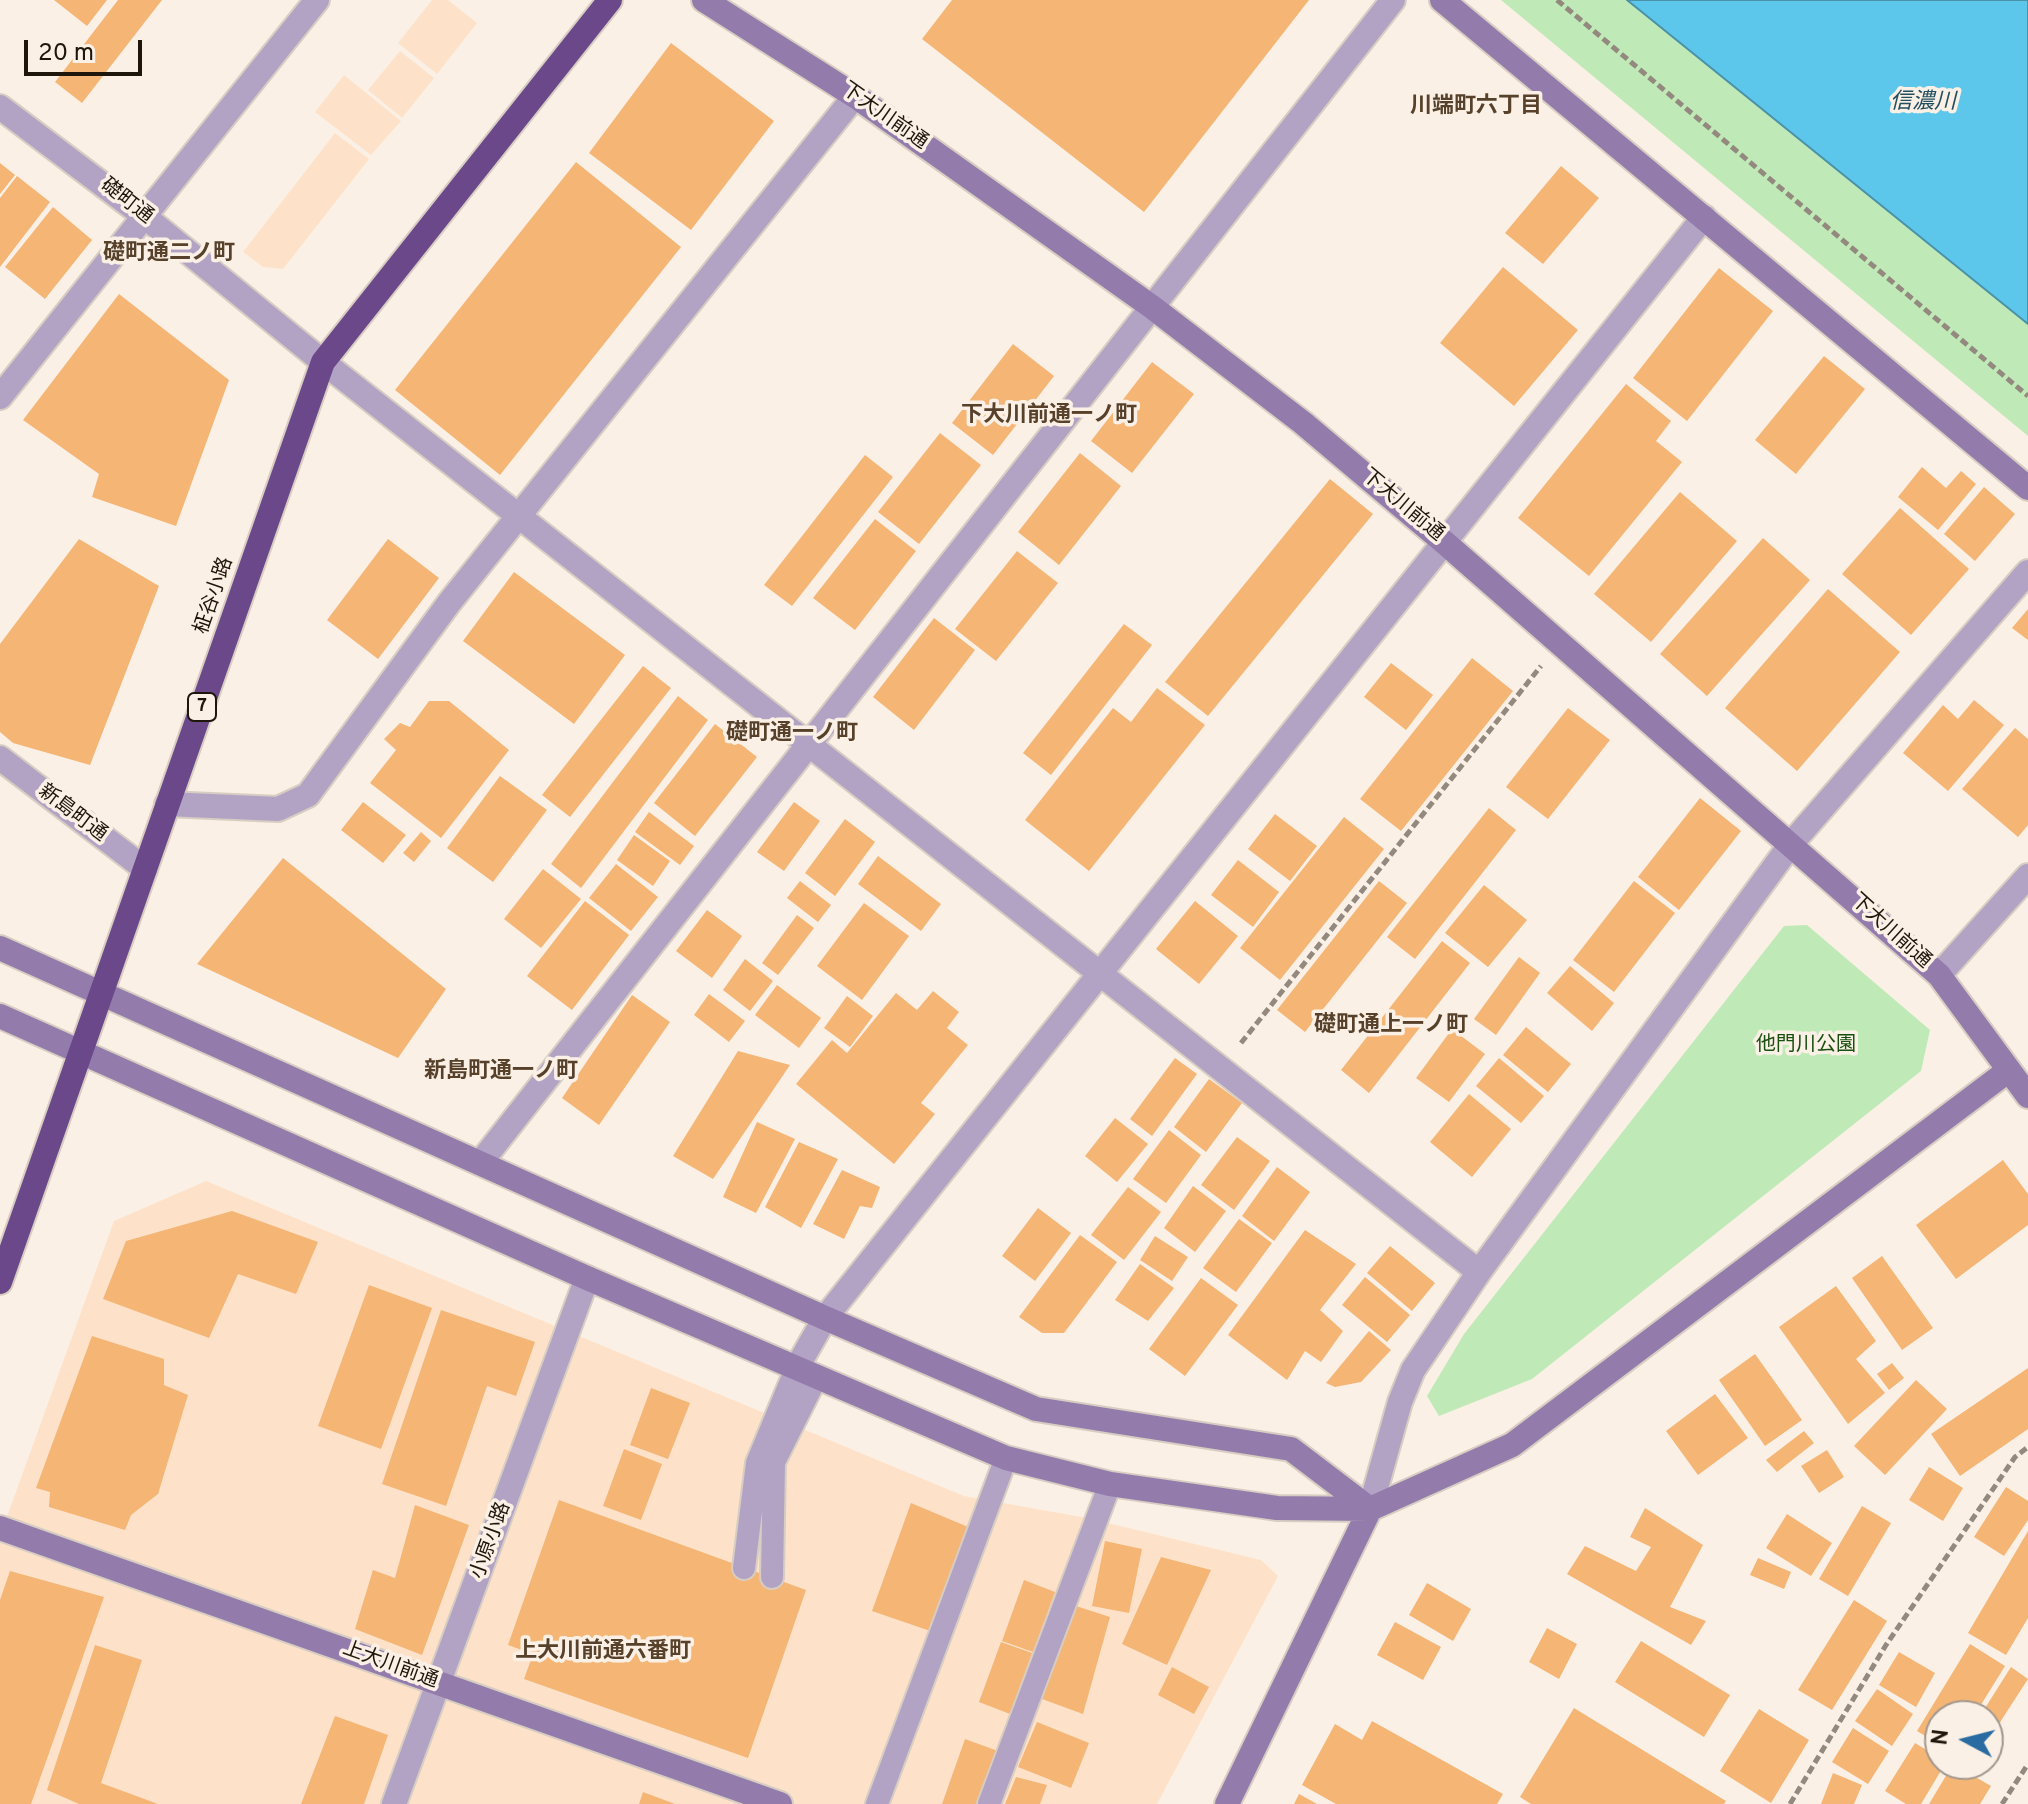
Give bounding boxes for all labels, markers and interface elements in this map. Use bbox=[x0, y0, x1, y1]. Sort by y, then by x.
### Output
scale bar bbox=[28, 24, 146, 74]
text: 20 m bbox=[38, 39, 94, 69]
street label: 下大川前通 bbox=[836, 78, 932, 156]
water label: 信濃川 bbox=[1890, 91, 1956, 117]
district label: 川端町六丁目 bbox=[1410, 95, 1542, 121]
street label: 礎町通 bbox=[95, 174, 157, 230]
district label: 礎町通二ノ町 bbox=[103, 242, 235, 268]
district label: 下大川前通一ノ町 bbox=[961, 404, 1137, 430]
street label: 下大川前通 bbox=[1356, 465, 1448, 547]
street label: 柾谷小路 bbox=[191, 554, 239, 638]
road number: 7 bbox=[188, 693, 216, 721]
district label: 礎町通一ノ町 bbox=[726, 722, 858, 748]
street label: 新島町通 bbox=[33, 780, 111, 848]
street label: 下大川前通 bbox=[1845, 890, 1935, 974]
district label: 礎町通上一ノ町 bbox=[1314, 1014, 1468, 1040]
park label: 他門川公園 bbox=[1756, 1034, 1856, 1058]
district label: 新島町通一ノ町 bbox=[424, 1060, 578, 1086]
street label: 小原小路 bbox=[467, 1499, 517, 1583]
street label: 上大川前通 bbox=[339, 1638, 441, 1694]
district label: 上大川前通六番町 bbox=[515, 1640, 691, 1666]
north arrow bbox=[1924, 1700, 2004, 1780]
text: N bbox=[1927, 1728, 1956, 1747]

